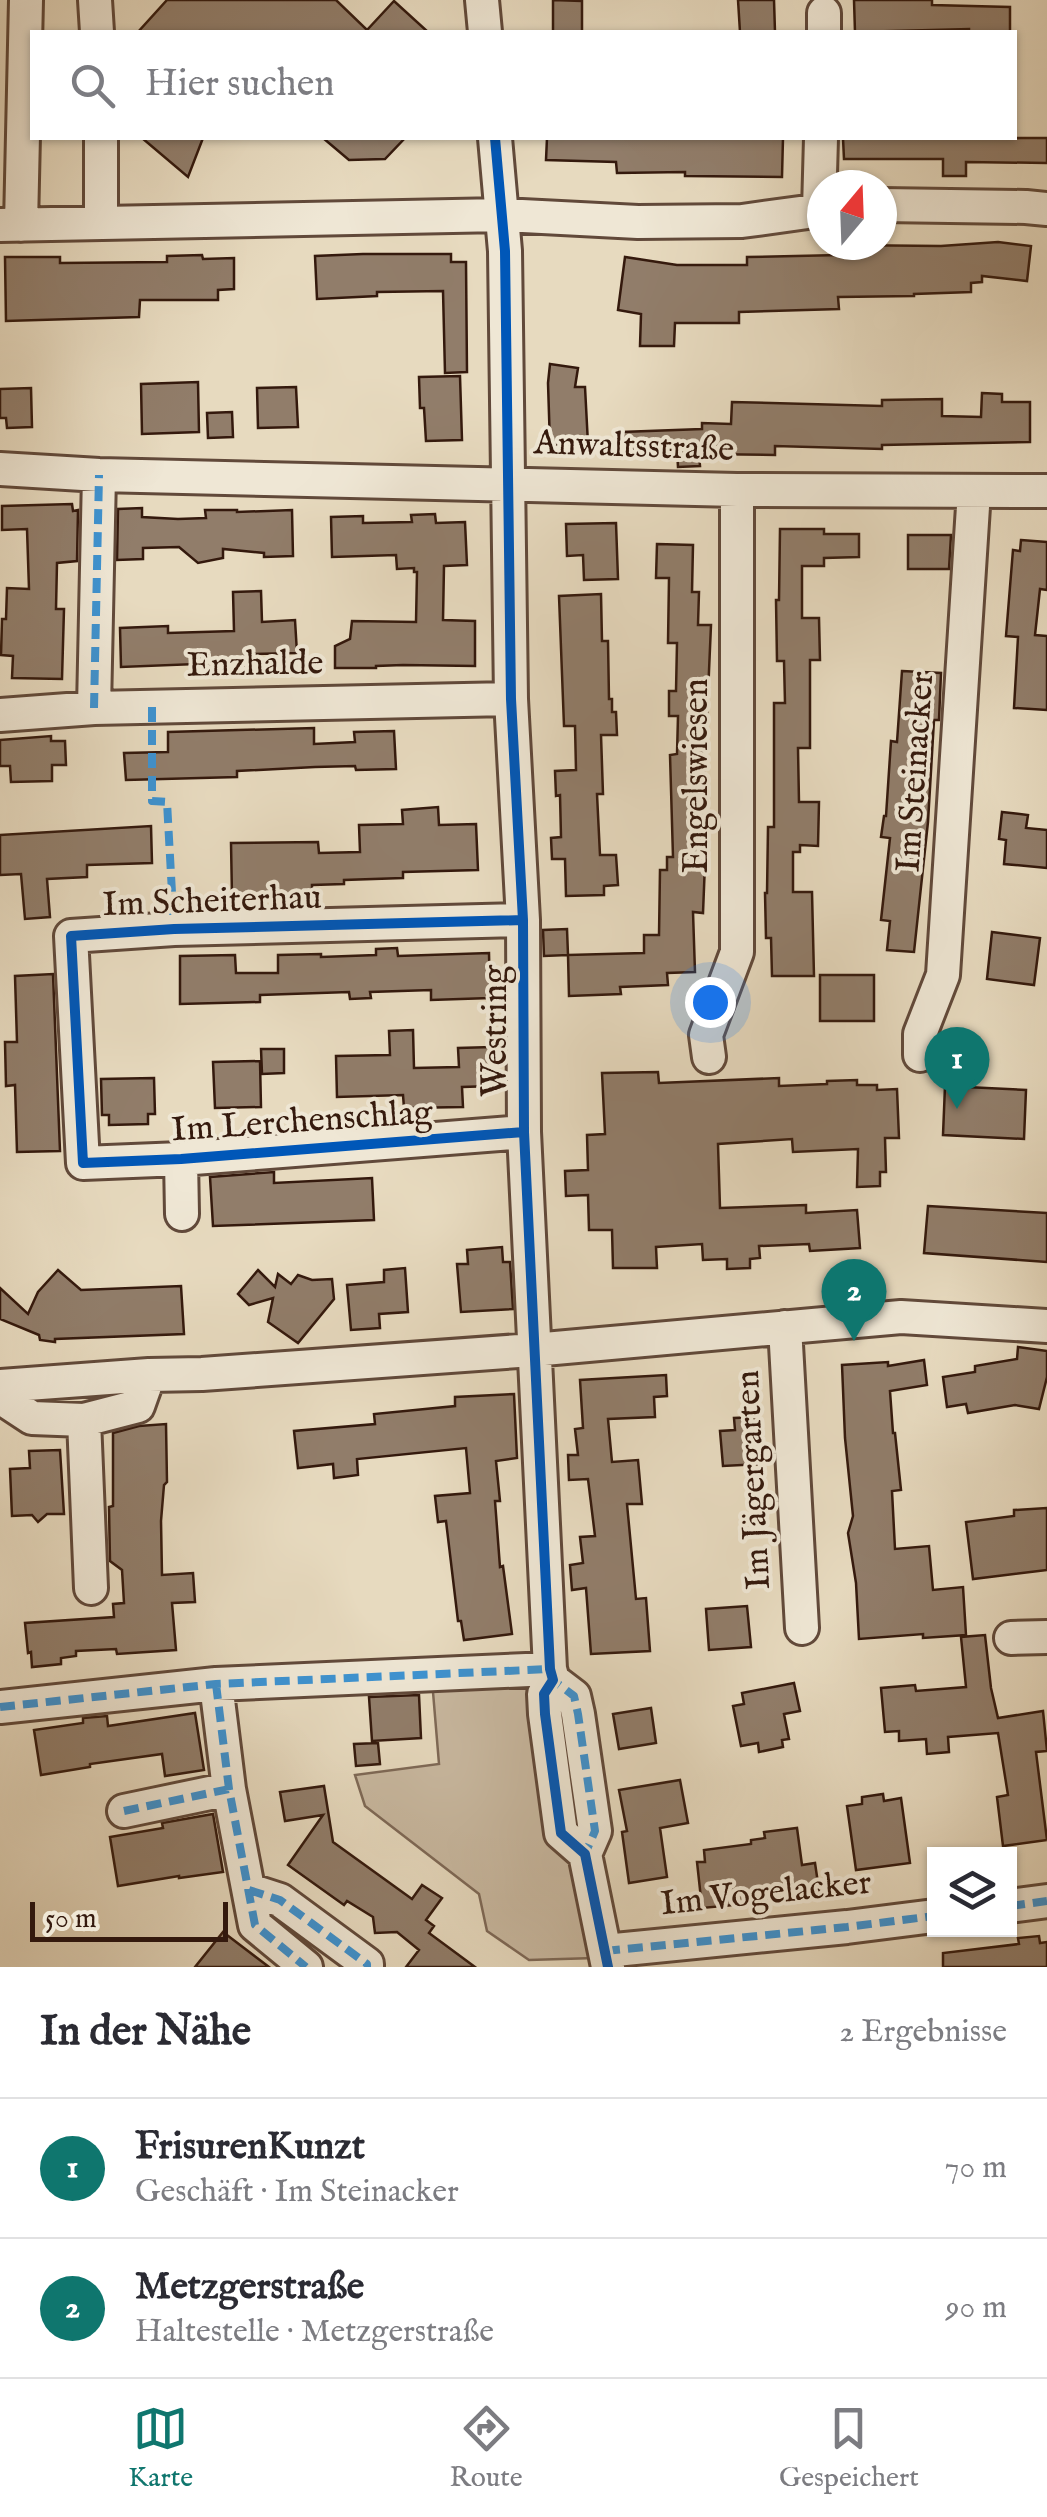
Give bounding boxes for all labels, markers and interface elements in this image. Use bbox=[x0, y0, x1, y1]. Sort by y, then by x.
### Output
search box bbox=[30, 30, 1017, 140]
icon: search bbox=[65, 58, 120, 113]
text: Hier suchen bbox=[145, 61, 335, 109]
north arrow bbox=[807, 170, 897, 260]
street label: Anwaltsstraße bbox=[532, 421, 735, 473]
street label: Enzhalde bbox=[186, 641, 324, 689]
street label: Im Steinacker bbox=[887, 670, 945, 874]
street label: Engelswiesen bbox=[675, 678, 720, 874]
street label: Im Scheiterhau bbox=[102, 876, 322, 928]
street label: Westring bbox=[474, 964, 519, 1097]
your location bbox=[685, 977, 736, 1028]
pin: 1 bbox=[924, 1026, 990, 1109]
street label: Im Lerchenschlag bbox=[170, 1090, 435, 1154]
pin: 2 bbox=[822, 1258, 886, 1341]
street label: Im Jägergarten bbox=[726, 1369, 782, 1591]
map controls bbox=[927, 1847, 1017, 1937]
button: layers bbox=[927, 1847, 1017, 1937]
street label: Im Vogelacker bbox=[658, 1861, 874, 1927]
scale bar bbox=[30, 1897, 228, 1942]
text: 50 m bbox=[45, 1902, 97, 1937]
text: In der Nähe bbox=[40, 2006, 251, 2059]
text: 2 Ergebnisse bbox=[839, 2012, 1007, 2053]
text: FrisurenKunzt bbox=[135, 2124, 365, 2172]
text: 1 bbox=[67, 2148, 78, 2189]
text: 70 m bbox=[945, 2148, 1007, 2189]
text: Geschäft · Im Steinacker bbox=[135, 2172, 459, 2213]
text: Metzgerstraße bbox=[135, 2264, 364, 2312]
text: 2 bbox=[65, 2288, 80, 2329]
text: 90 m bbox=[946, 2288, 1007, 2329]
text: Haltestelle · Metzgerstraße bbox=[135, 2312, 494, 2353]
tab: Karte bbox=[128, 2401, 193, 2496]
tab: Route bbox=[449, 2401, 523, 2496]
tab: Gespeichert bbox=[779, 2401, 919, 2496]

